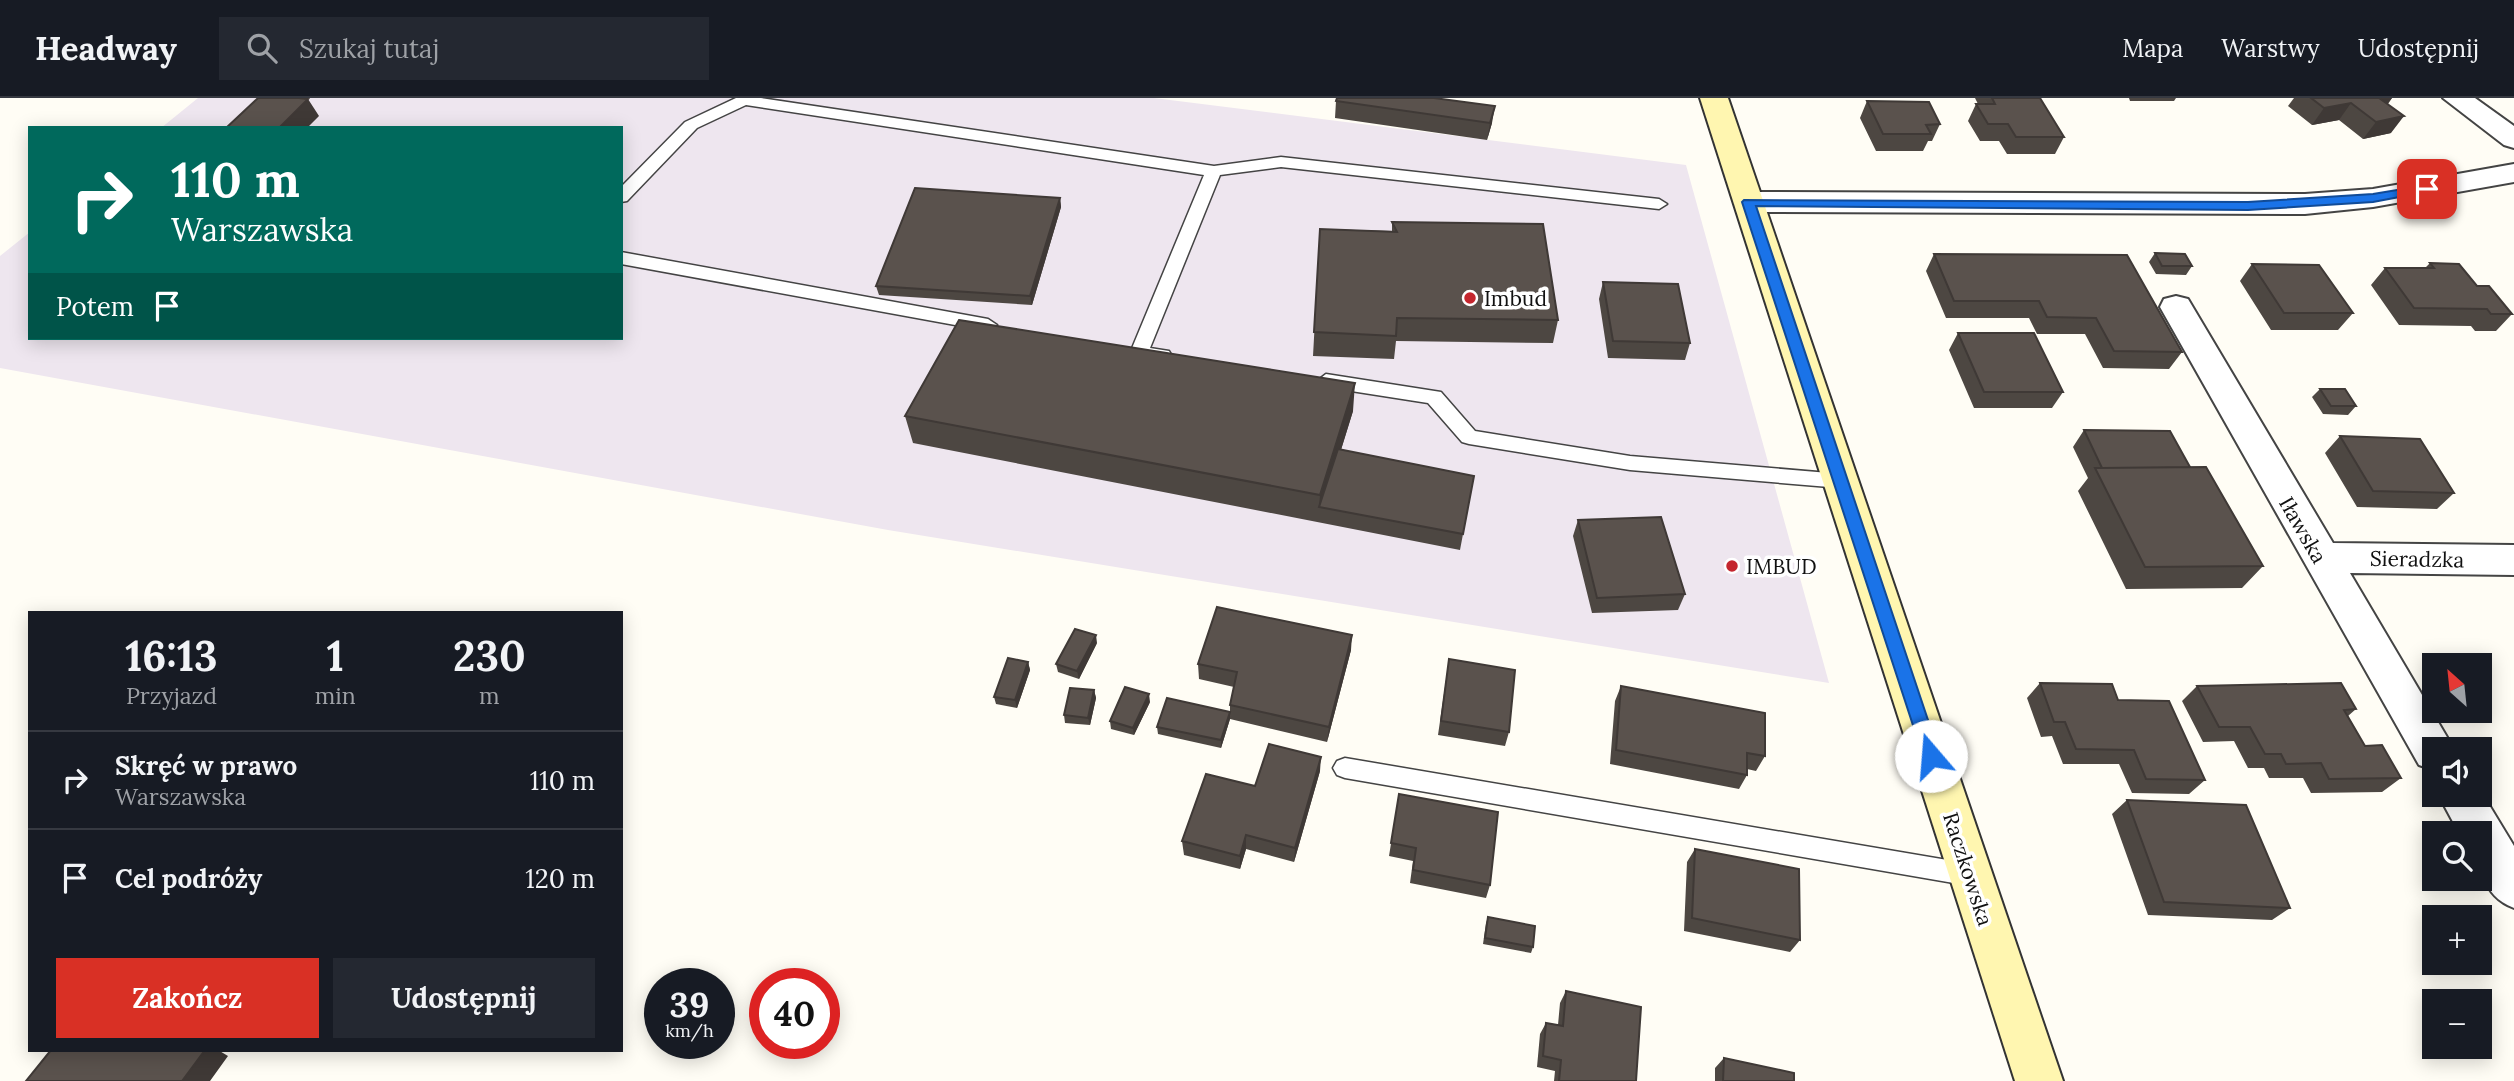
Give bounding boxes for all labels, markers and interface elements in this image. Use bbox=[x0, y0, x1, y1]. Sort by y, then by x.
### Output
search box bbox=[219, 17, 709, 80]
text: Headway bbox=[35, 27, 177, 69]
icon: search bbox=[243, 29, 281, 67]
text: Szukaj tutaj bbox=[299, 32, 439, 65]
text: Mapa bbox=[2122, 33, 2183, 64]
text: Warstwy bbox=[2221, 33, 2320, 64]
text: Udostępnij bbox=[2358, 33, 2479, 64]
text: 110 m bbox=[171, 148, 300, 210]
icon: right bbox=[56, 154, 147, 245]
pin bbox=[2397, 159, 2457, 219]
icon: arrive bbox=[2408, 170, 2446, 208]
text: Warszawska bbox=[171, 209, 353, 250]
place label: Imbud bbox=[1484, 285, 1547, 312]
icon: arrive bbox=[148, 287, 186, 325]
text: Potem bbox=[56, 290, 134, 323]
marker: Imbud bbox=[1462, 290, 1478, 306]
street label: Iławska bbox=[2273, 492, 2333, 568]
street label: Sieradzka bbox=[2370, 545, 2465, 573]
place label: IMBUD bbox=[1746, 553, 1817, 580]
marker: IMBUD bbox=[1724, 558, 1740, 574]
text: 16:13 bbox=[125, 629, 218, 683]
text: 1 bbox=[327, 629, 344, 683]
text: 230 bbox=[453, 629, 526, 683]
north arrow bbox=[2422, 653, 2492, 723]
map controls bbox=[2422, 653, 2492, 1059]
text: Przyjazd bbox=[126, 681, 217, 710]
text: min bbox=[315, 681, 356, 710]
text: m bbox=[479, 681, 500, 710]
position arrow bbox=[1894, 719, 1968, 793]
button: sound bbox=[2422, 737, 2492, 807]
text: Skręć w prawo bbox=[115, 749, 297, 782]
icon: right bbox=[56, 761, 94, 799]
text: 110 m bbox=[530, 764, 595, 797]
text: Warszawska bbox=[115, 782, 246, 811]
street label: Raczkowska bbox=[1937, 809, 1999, 929]
button: search bbox=[2422, 821, 2492, 891]
icon: arrive bbox=[56, 859, 94, 897]
text: Cel podróży bbox=[115, 862, 262, 895]
text: 120 m bbox=[525, 862, 595, 895]
button: + bbox=[2422, 905, 2492, 975]
button: Zakończ bbox=[56, 958, 319, 1038]
button: Udostępnij bbox=[333, 958, 595, 1038]
speed limit sign: 40 bbox=[749, 968, 840, 1059]
text: 39 bbox=[670, 982, 709, 1027]
button: − bbox=[2422, 989, 2492, 1059]
text: km/h bbox=[665, 1019, 714, 1042]

